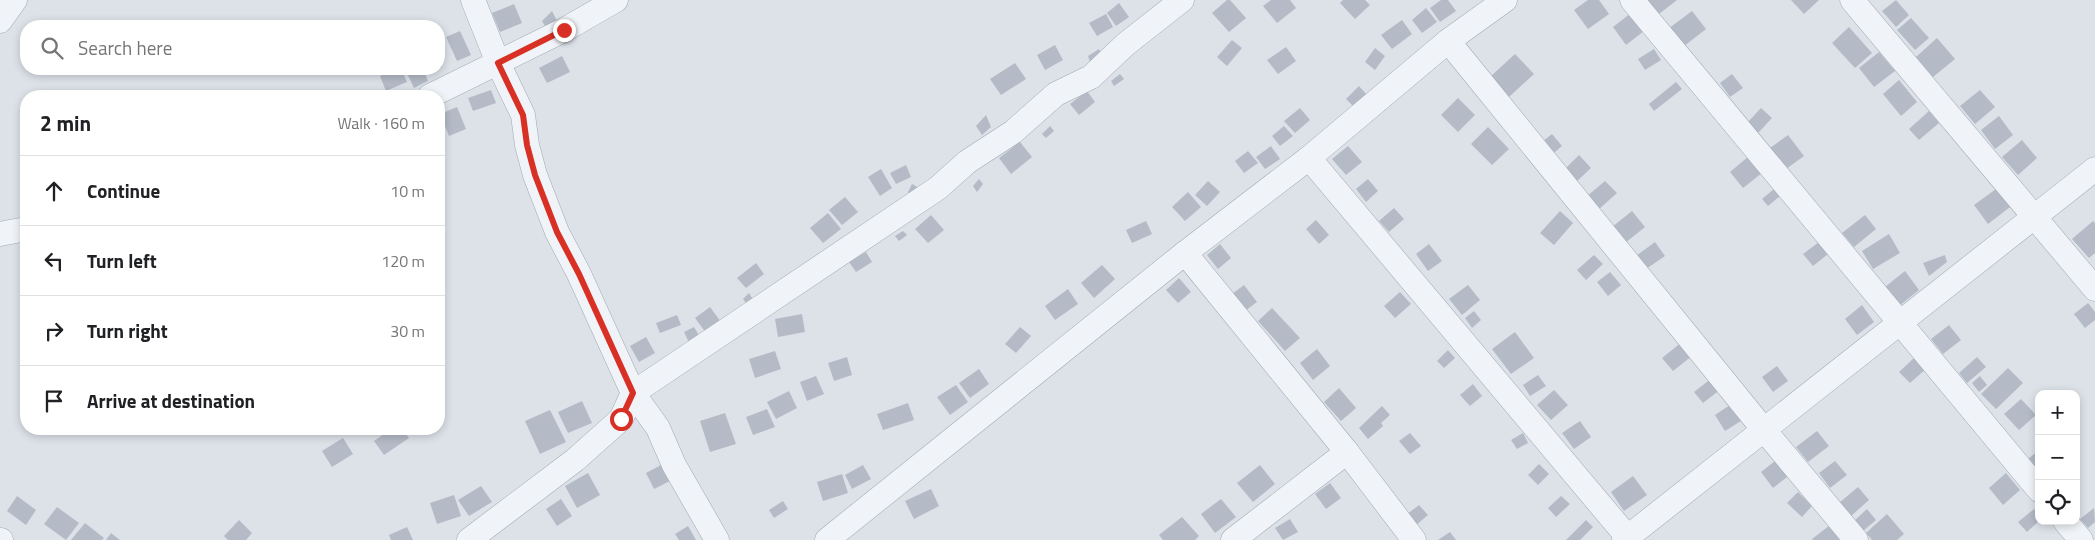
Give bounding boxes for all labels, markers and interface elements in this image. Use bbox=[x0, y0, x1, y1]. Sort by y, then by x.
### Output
route end bbox=[553, 19, 576, 42]
search box bbox=[20, 20, 445, 75]
text: Search here bbox=[78, 33, 172, 62]
icon: search bbox=[38, 34, 66, 62]
text: 2 min bbox=[40, 107, 91, 139]
text: Walk · 160 m bbox=[337, 111, 425, 135]
text: Continue bbox=[87, 176, 160, 205]
icon: ahead bbox=[40, 177, 68, 205]
text: 10 m bbox=[390, 179, 425, 203]
text: Turn left bbox=[87, 246, 157, 275]
icon: left bbox=[40, 247, 68, 275]
text: 120 m bbox=[381, 249, 425, 273]
text: Turn right bbox=[87, 316, 168, 345]
icon: right bbox=[40, 317, 68, 345]
text: 30 m bbox=[390, 319, 425, 343]
text: Arrive at destination bbox=[87, 386, 255, 415]
icon: arrive bbox=[40, 387, 68, 415]
map controls bbox=[2035, 390, 2080, 525]
button: + bbox=[2035, 390, 2080, 435]
route start bbox=[610, 408, 633, 431]
button: − bbox=[2035, 435, 2080, 480]
button: locate bbox=[2035, 480, 2080, 525]

